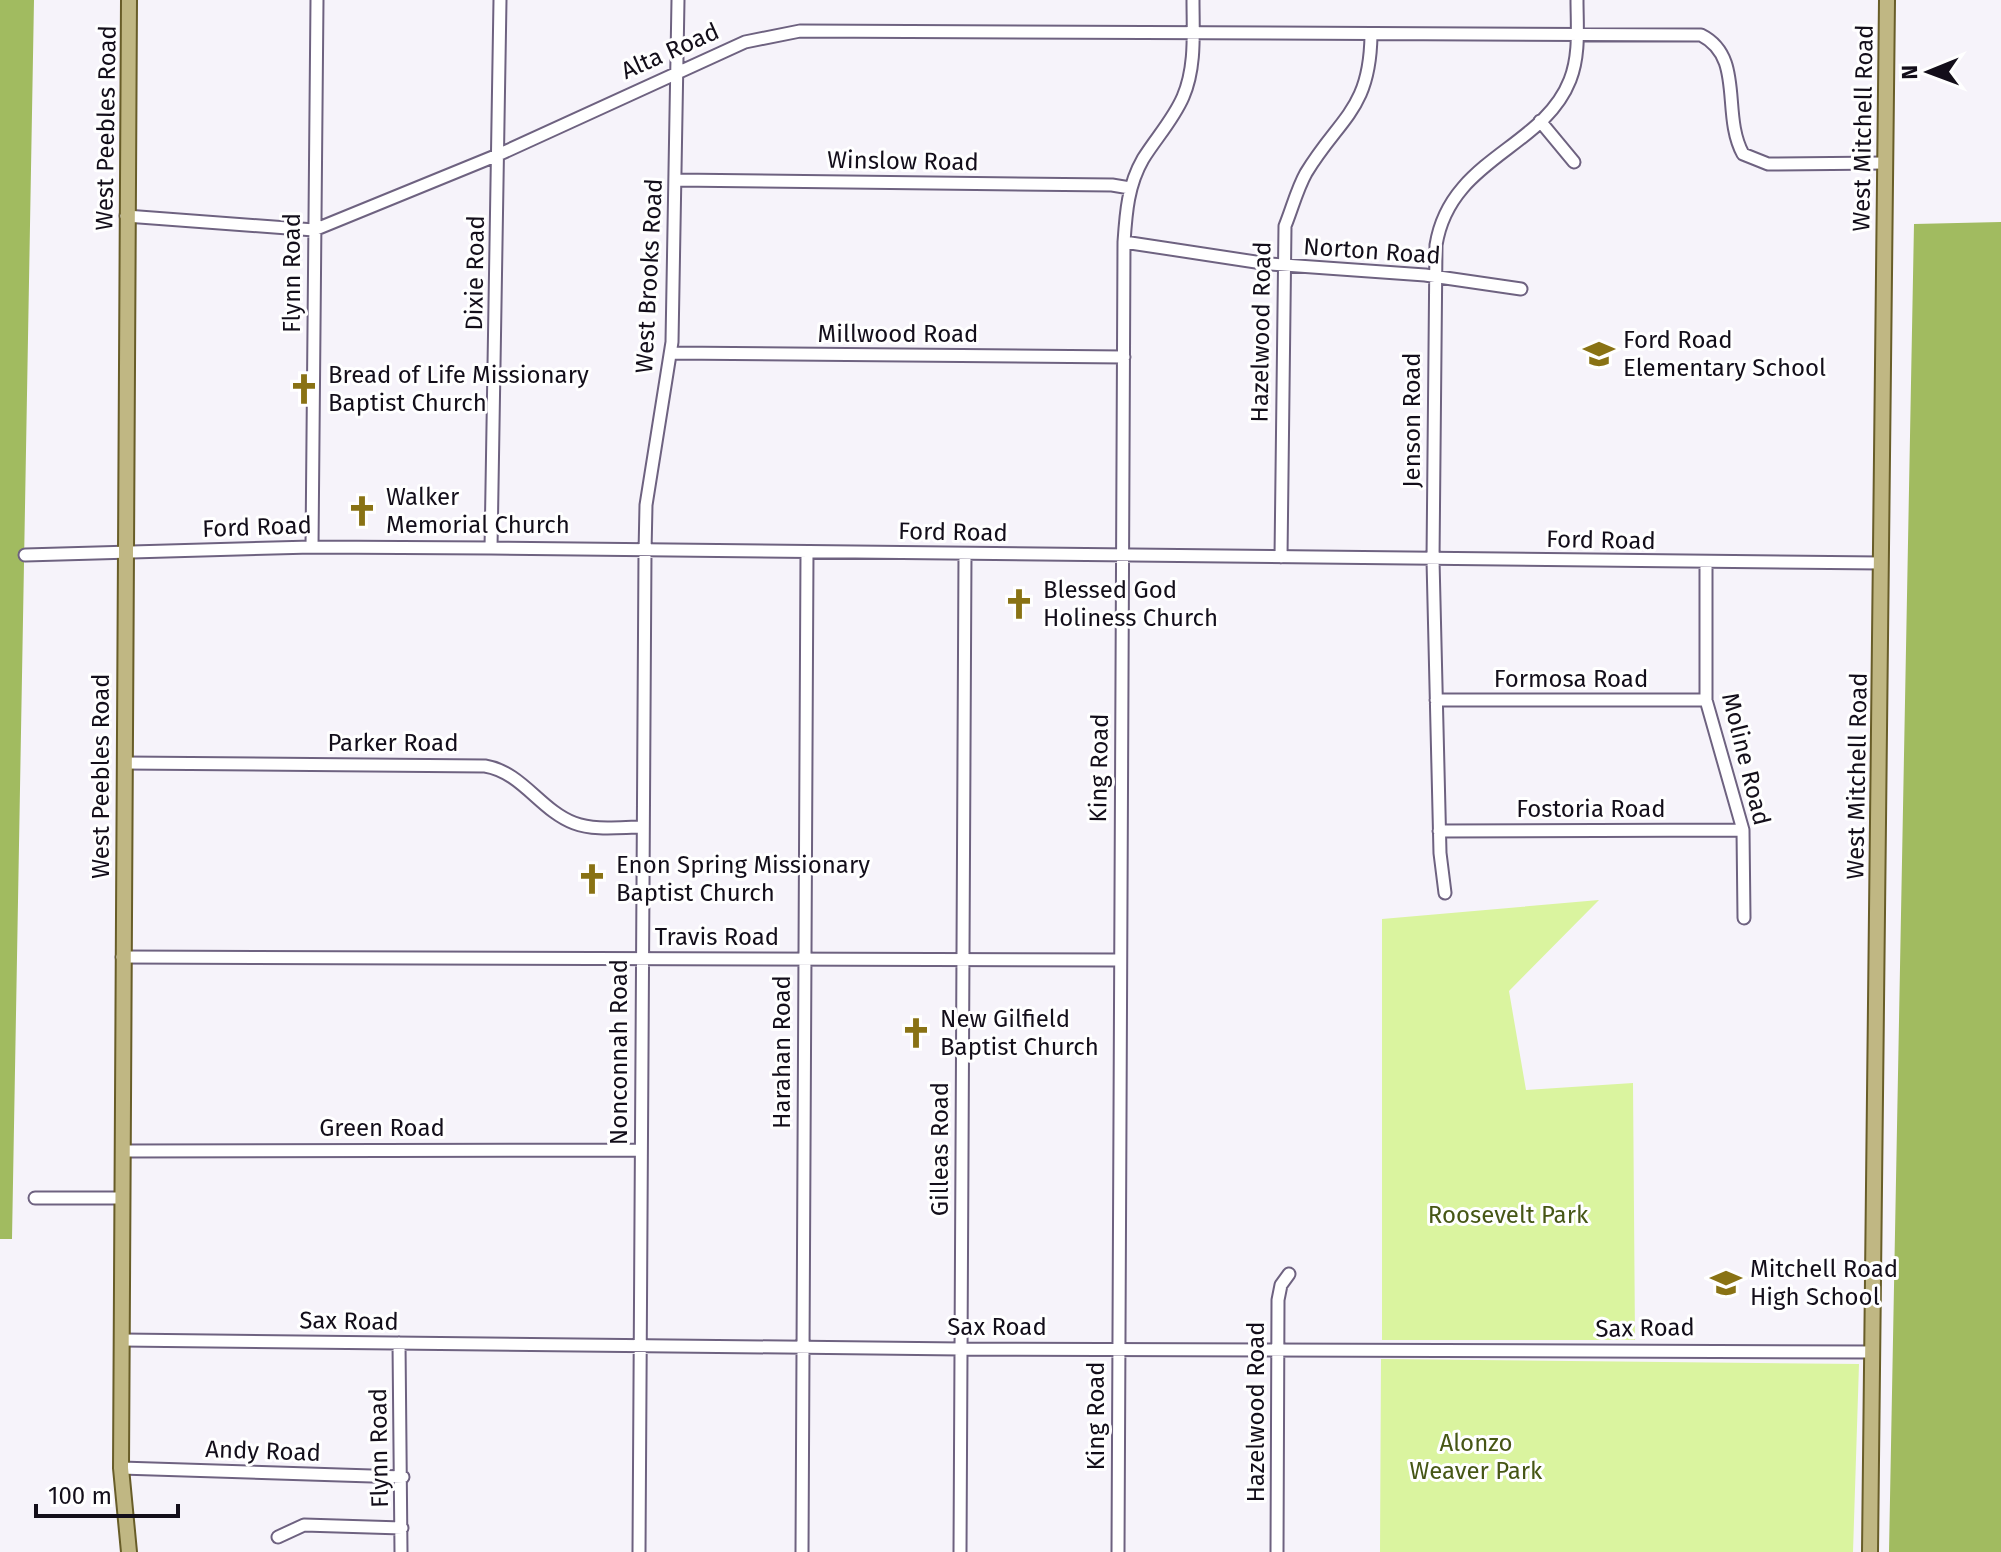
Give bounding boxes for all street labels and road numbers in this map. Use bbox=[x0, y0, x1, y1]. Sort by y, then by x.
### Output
street label: Alta Road bbox=[617, 17, 723, 85]
street label: West Mitchell Road bbox=[1847, 24, 1879, 232]
street label: West Peebles Road bbox=[90, 25, 122, 231]
street label: Winslow Road bbox=[827, 146, 979, 176]
street label: West Brooks Road bbox=[630, 178, 668, 374]
street label: Flynn Road bbox=[278, 213, 306, 333]
street label: Dixie Road bbox=[460, 215, 490, 331]
street label: Norton Road bbox=[1302, 232, 1442, 270]
street label: Hazelwood Road bbox=[1245, 241, 1277, 423]
street label: Millwood Road bbox=[818, 320, 978, 348]
street label: Jenson Road bbox=[1398, 352, 1426, 488]
street label: Ford Road bbox=[202, 511, 312, 543]
street label: Ford Road bbox=[898, 517, 1008, 547]
street label: Ford Road bbox=[1546, 525, 1656, 555]
street label: Formosa Road bbox=[1494, 665, 1648, 693]
street label: West Mitchell Road bbox=[1841, 672, 1873, 880]
street label: West Peebles Road bbox=[87, 673, 115, 879]
street label: Moline Road bbox=[1716, 690, 1776, 828]
street label: King Road bbox=[1084, 713, 1114, 823]
street label: Parker Road bbox=[327, 729, 459, 757]
street label: Fostoria Road bbox=[1516, 795, 1666, 823]
street label: Travis Road bbox=[655, 923, 779, 951]
street label: Nonconnah Road bbox=[605, 959, 633, 1145]
street label: Harahan Road bbox=[768, 975, 796, 1129]
street label: Gilleas Road bbox=[926, 1082, 954, 1216]
street label: Green Road bbox=[319, 1114, 445, 1142]
street label: Sax Road bbox=[299, 1306, 399, 1336]
street label: Sax Road bbox=[947, 1313, 1047, 1341]
street label: Sax Road bbox=[1595, 1313, 1695, 1343]
street label: Hazelwood Road bbox=[1242, 1321, 1270, 1503]
street label: King Road bbox=[1082, 1361, 1110, 1471]
street label: Flynn Road bbox=[364, 1388, 394, 1508]
street label: Andy Road bbox=[205, 1435, 321, 1467]

